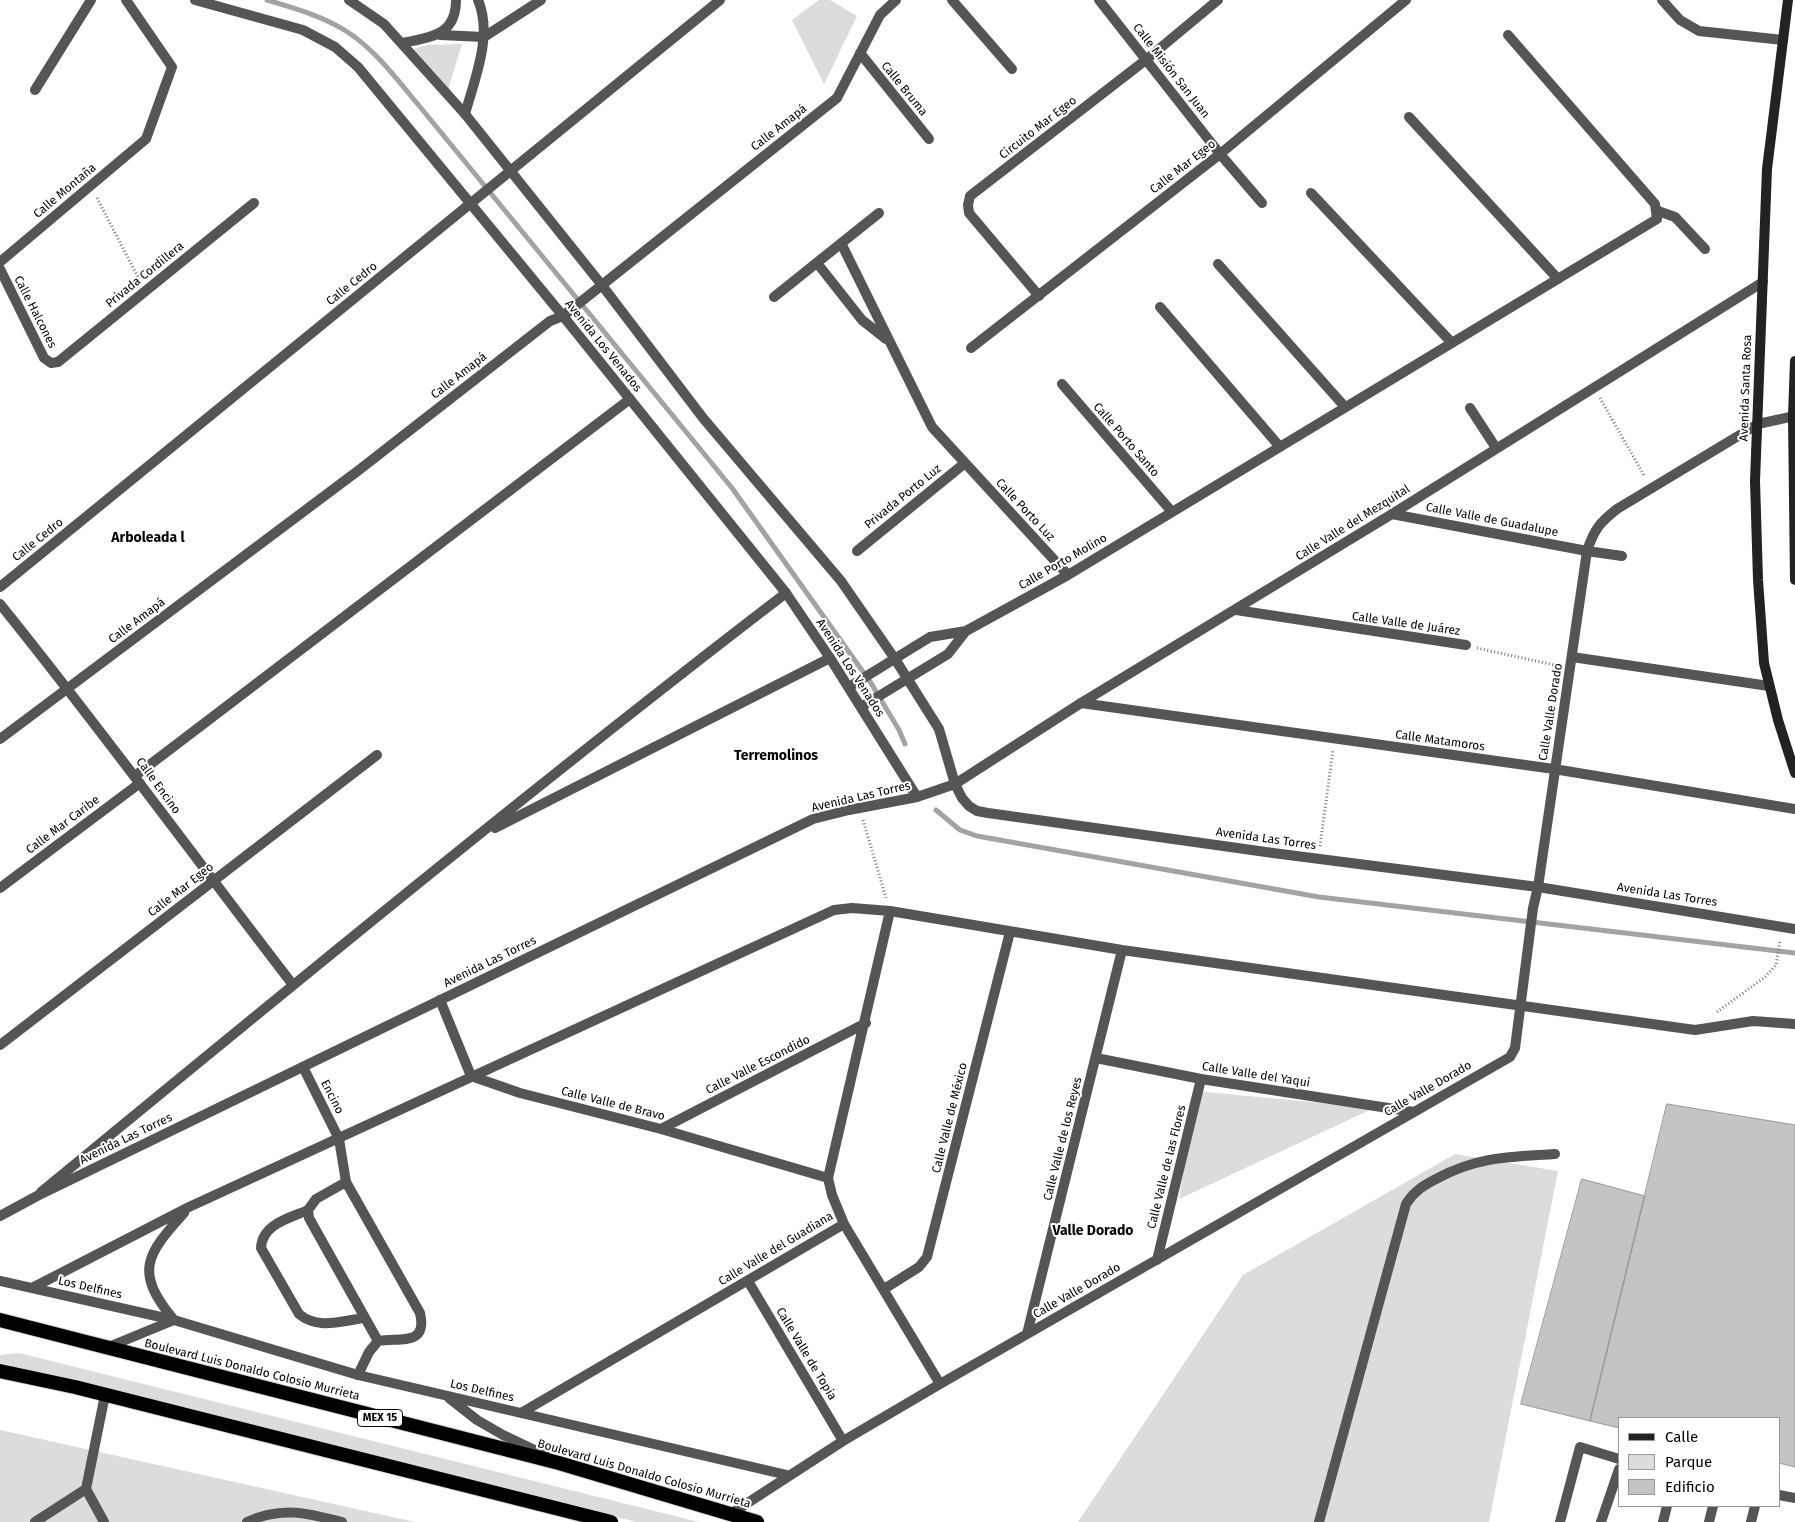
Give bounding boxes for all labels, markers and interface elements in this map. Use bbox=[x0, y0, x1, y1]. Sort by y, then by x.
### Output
street label: Calle Misión San Juan bbox=[1130, 21, 1212, 121]
street label: Calle Bruma bbox=[878, 59, 930, 119]
street label: Circuito Mar Egeo bbox=[996, 93, 1080, 163]
street label: Calle Amapá bbox=[748, 102, 810, 154]
street label: Calle Mar Egeo bbox=[1147, 137, 1219, 197]
street label: Calle Montaña bbox=[31, 161, 99, 221]
street label: Privada Cordillera bbox=[103, 239, 187, 311]
street label: Calle Cedro bbox=[324, 259, 380, 309]
street label: Calle Halcones bbox=[11, 273, 59, 351]
street label: Avenida Los Venados bbox=[561, 297, 645, 395]
street label: Avenida Santa Rosa bbox=[1737, 334, 1755, 442]
street label: Calle Amapá bbox=[428, 350, 490, 402]
street label: Calle Porto Santo bbox=[1090, 400, 1162, 480]
street label: Privada Porto Luz bbox=[862, 462, 944, 532]
street label: Calle Porto Luz bbox=[992, 476, 1058, 544]
street label: Calle Valle del Mezquital bbox=[1293, 482, 1413, 564]
street label: Calle Valle de Guadalupe bbox=[1425, 500, 1559, 540]
street label: Calle Cedro bbox=[10, 515, 66, 565]
district label: Arboleada l bbox=[111, 530, 185, 546]
street label: Calle Porto Molino bbox=[1016, 531, 1110, 593]
street label: Calle Amapá bbox=[106, 595, 168, 647]
street label: Calle Valle de Juárez bbox=[1351, 609, 1461, 639]
street label: Avenida Los Venados bbox=[813, 616, 887, 720]
street label: Calle Valle Dorado bbox=[1536, 662, 1566, 762]
street label: Calle Matamoros bbox=[1394, 728, 1486, 754]
district label: Terremolinos bbox=[734, 748, 818, 764]
street label: Calle Encino bbox=[133, 755, 183, 817]
street label: Avenida Las Torres bbox=[810, 779, 912, 815]
street label: Calle Mar Caribe bbox=[23, 793, 103, 857]
street label: Avenida Las Torres bbox=[1215, 825, 1317, 853]
street label: Calle Mar Egeo bbox=[145, 860, 217, 920]
street label: Avenida Las Torres bbox=[1616, 880, 1718, 910]
street label: Avenida Las Torres bbox=[441, 933, 539, 991]
street label: Calle Valle Escondido bbox=[703, 1032, 813, 1098]
street label: Calle Valle Dorado bbox=[1382, 1058, 1474, 1120]
street label: Calle Valle del Yaqui bbox=[1201, 1059, 1311, 1091]
street label: Calle Valle de México bbox=[929, 1061, 971, 1175]
street label: Calle Valle de los Reyes bbox=[1041, 1076, 1085, 1202]
street label: Encino bbox=[317, 1077, 347, 1117]
street label: Calle Valle de Bravo bbox=[560, 1084, 666, 1124]
street label: Calle Valle de las Flores bbox=[1145, 1104, 1189, 1230]
street label: Avenida Las Torres bbox=[77, 1110, 175, 1168]
street label: Calle Valle del Guadiana bbox=[716, 1209, 836, 1289]
district label: Valle Dorado bbox=[1053, 1223, 1133, 1239]
street label: Calle Valle Dorado bbox=[1031, 1260, 1123, 1322]
street label: Los Delfines bbox=[57, 1274, 123, 1302]
street label: Calle Valle de Topia bbox=[773, 1305, 839, 1403]
street label: Boulevard Luis Donaldo Colosio Murrieta bbox=[143, 1336, 361, 1404]
street label: Los Delfines bbox=[449, 1377, 515, 1405]
road number: MEX 15 bbox=[358, 1410, 402, 1426]
legend bbox=[1618, 1417, 1780, 1507]
text: Calle bbox=[1665, 1428, 1698, 1446]
street label: Boulevard Luis Donaldo Colosio Murrieta bbox=[536, 1437, 752, 1511]
text: Parque bbox=[1665, 1453, 1712, 1471]
text: Edificio bbox=[1665, 1478, 1715, 1496]

